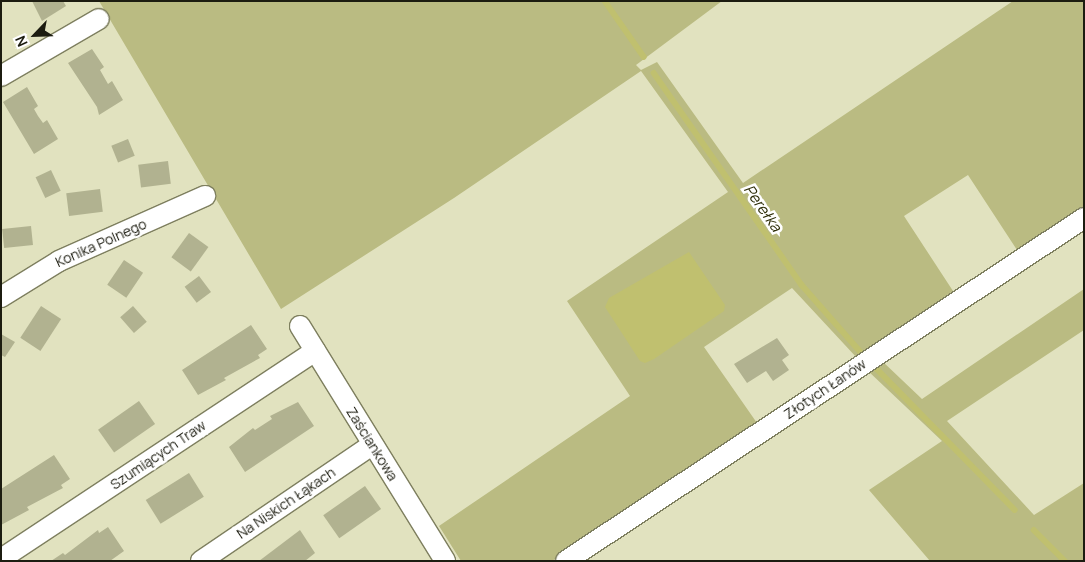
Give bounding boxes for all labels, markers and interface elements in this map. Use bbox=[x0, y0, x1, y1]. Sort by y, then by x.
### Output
north arrow bbox=[10, 10, 60, 60]
text: N bbox=[10, 33, 32, 50]
water label: Perełka bbox=[740, 181, 786, 235]
street label: Konika Polnego bbox=[53, 215, 149, 271]
street label: Złotych Łanów bbox=[781, 355, 869, 423]
street label: Zaściankowa bbox=[343, 404, 401, 484]
street label: Szumiących Traw bbox=[107, 417, 209, 493]
street label: Na Niskich Łąkach bbox=[234, 464, 338, 542]

